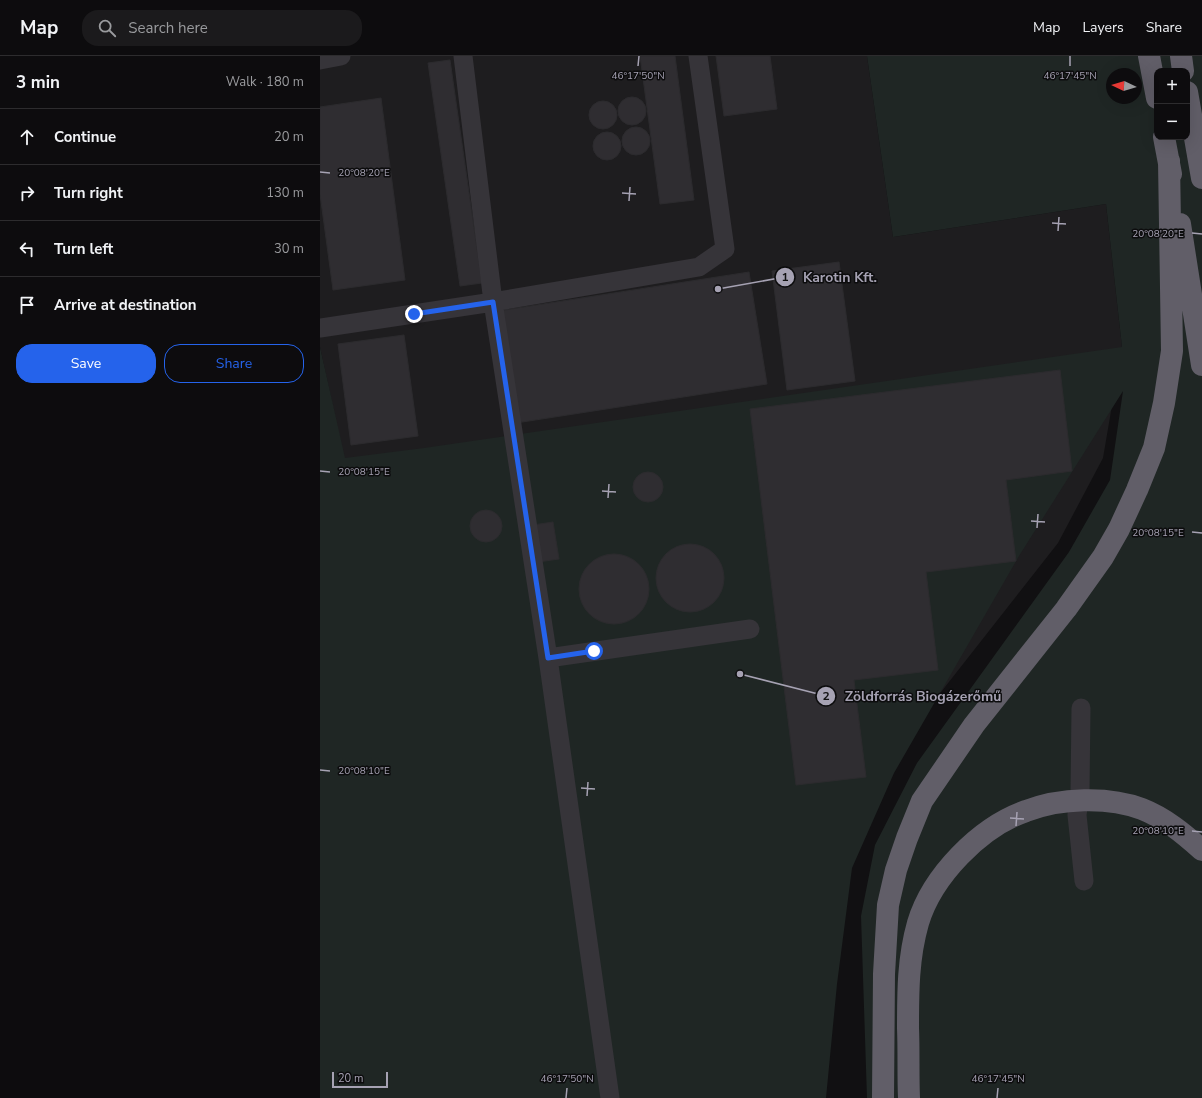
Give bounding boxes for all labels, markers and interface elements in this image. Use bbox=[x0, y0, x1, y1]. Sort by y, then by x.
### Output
search box bbox=[82, 10, 362, 46]
text: Map bbox=[20, 15, 58, 41]
icon: search bbox=[96, 17, 118, 39]
text: Search here bbox=[128, 18, 208, 38]
text: Map bbox=[1033, 18, 1060, 37]
text: Layers bbox=[1082, 18, 1124, 37]
text: Share bbox=[1146, 18, 1182, 37]
north arrow bbox=[1106, 68, 1142, 104]
map controls bbox=[1154, 68, 1190, 140]
button: + bbox=[1154, 68, 1190, 104]
text: 46°17'50"N bbox=[611, 69, 665, 83]
text: 46°17'45"N bbox=[1043, 69, 1097, 83]
text: 3 min bbox=[16, 71, 60, 94]
text: Walk · 180 m bbox=[226, 73, 304, 91]
button: − bbox=[1154, 104, 1190, 140]
icon: ahead bbox=[16, 126, 38, 148]
text: Continue bbox=[54, 127, 116, 147]
text: 20 m bbox=[274, 128, 304, 146]
text: 20°08'20"E bbox=[338, 166, 390, 180]
icon: right bbox=[16, 182, 38, 204]
text: Turn right bbox=[54, 183, 123, 203]
text: 130 m bbox=[266, 184, 304, 202]
text: 20°08'20"E bbox=[1132, 227, 1184, 241]
icon: left bbox=[16, 238, 38, 260]
text: Turn left bbox=[54, 239, 113, 259]
text: 30 m bbox=[274, 240, 304, 258]
callout: Karotin Kft. bbox=[775, 264, 885, 290]
text: Karotin Kft. bbox=[803, 268, 877, 287]
text: 1 bbox=[781, 269, 789, 285]
icon: arrive bbox=[16, 294, 38, 316]
text: Arrive at destination bbox=[54, 295, 197, 315]
route end bbox=[405, 305, 423, 323]
button: Save bbox=[16, 344, 156, 383]
button: Share bbox=[164, 344, 304, 383]
text: 20°08'15"E bbox=[338, 465, 390, 479]
text: 20°08'15"E bbox=[1132, 526, 1184, 540]
route start bbox=[585, 642, 603, 660]
callout: Zöldforrás Biogázerőmű bbox=[816, 683, 1009, 709]
text: Zöldforrás Biogázerőmű bbox=[845, 687, 1001, 706]
text: 2 bbox=[822, 688, 830, 704]
text: 20°08'10"E bbox=[338, 764, 390, 778]
text: 20°08'10"E bbox=[1132, 824, 1184, 838]
scale bar bbox=[332, 1070, 388, 1089]
text: 20 m bbox=[338, 1071, 363, 1086]
text: 46°17'50"N bbox=[540, 1072, 594, 1086]
text: 46°17'45"N bbox=[971, 1072, 1025, 1086]

